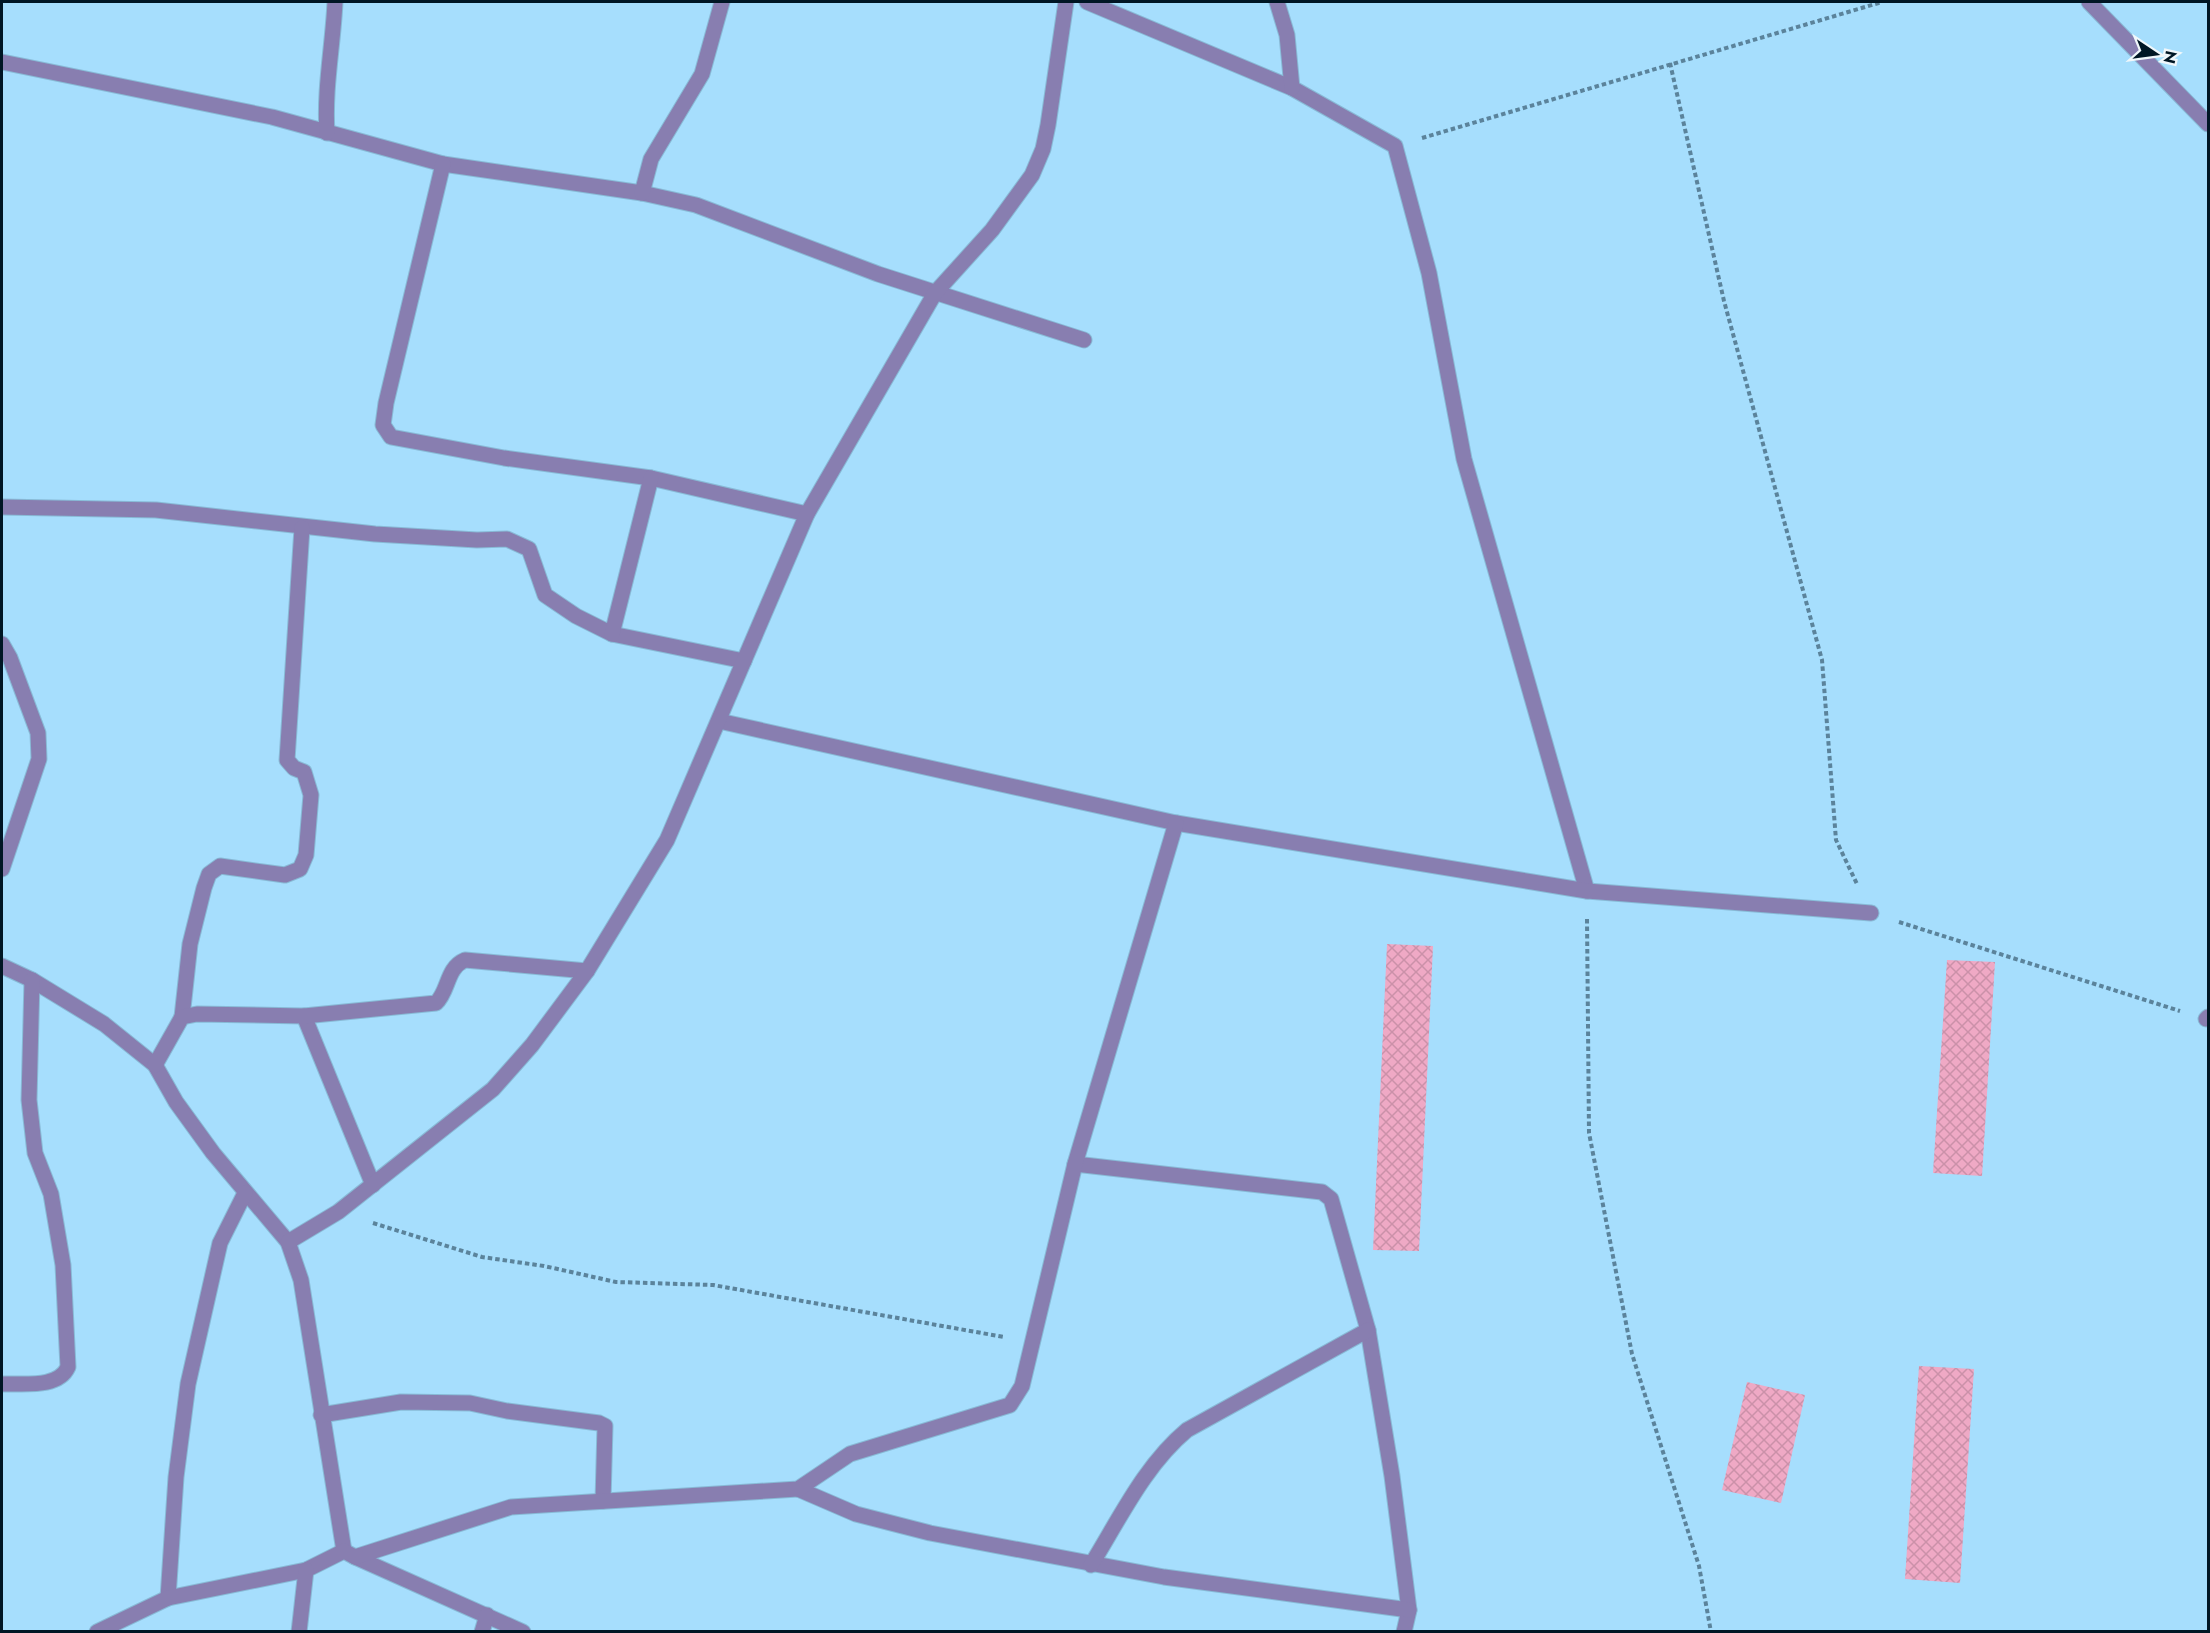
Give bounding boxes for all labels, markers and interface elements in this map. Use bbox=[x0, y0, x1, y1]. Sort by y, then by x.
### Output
north arrow bbox=[2126, 24, 2186, 84]
text: N bbox=[2157, 48, 2183, 66]

